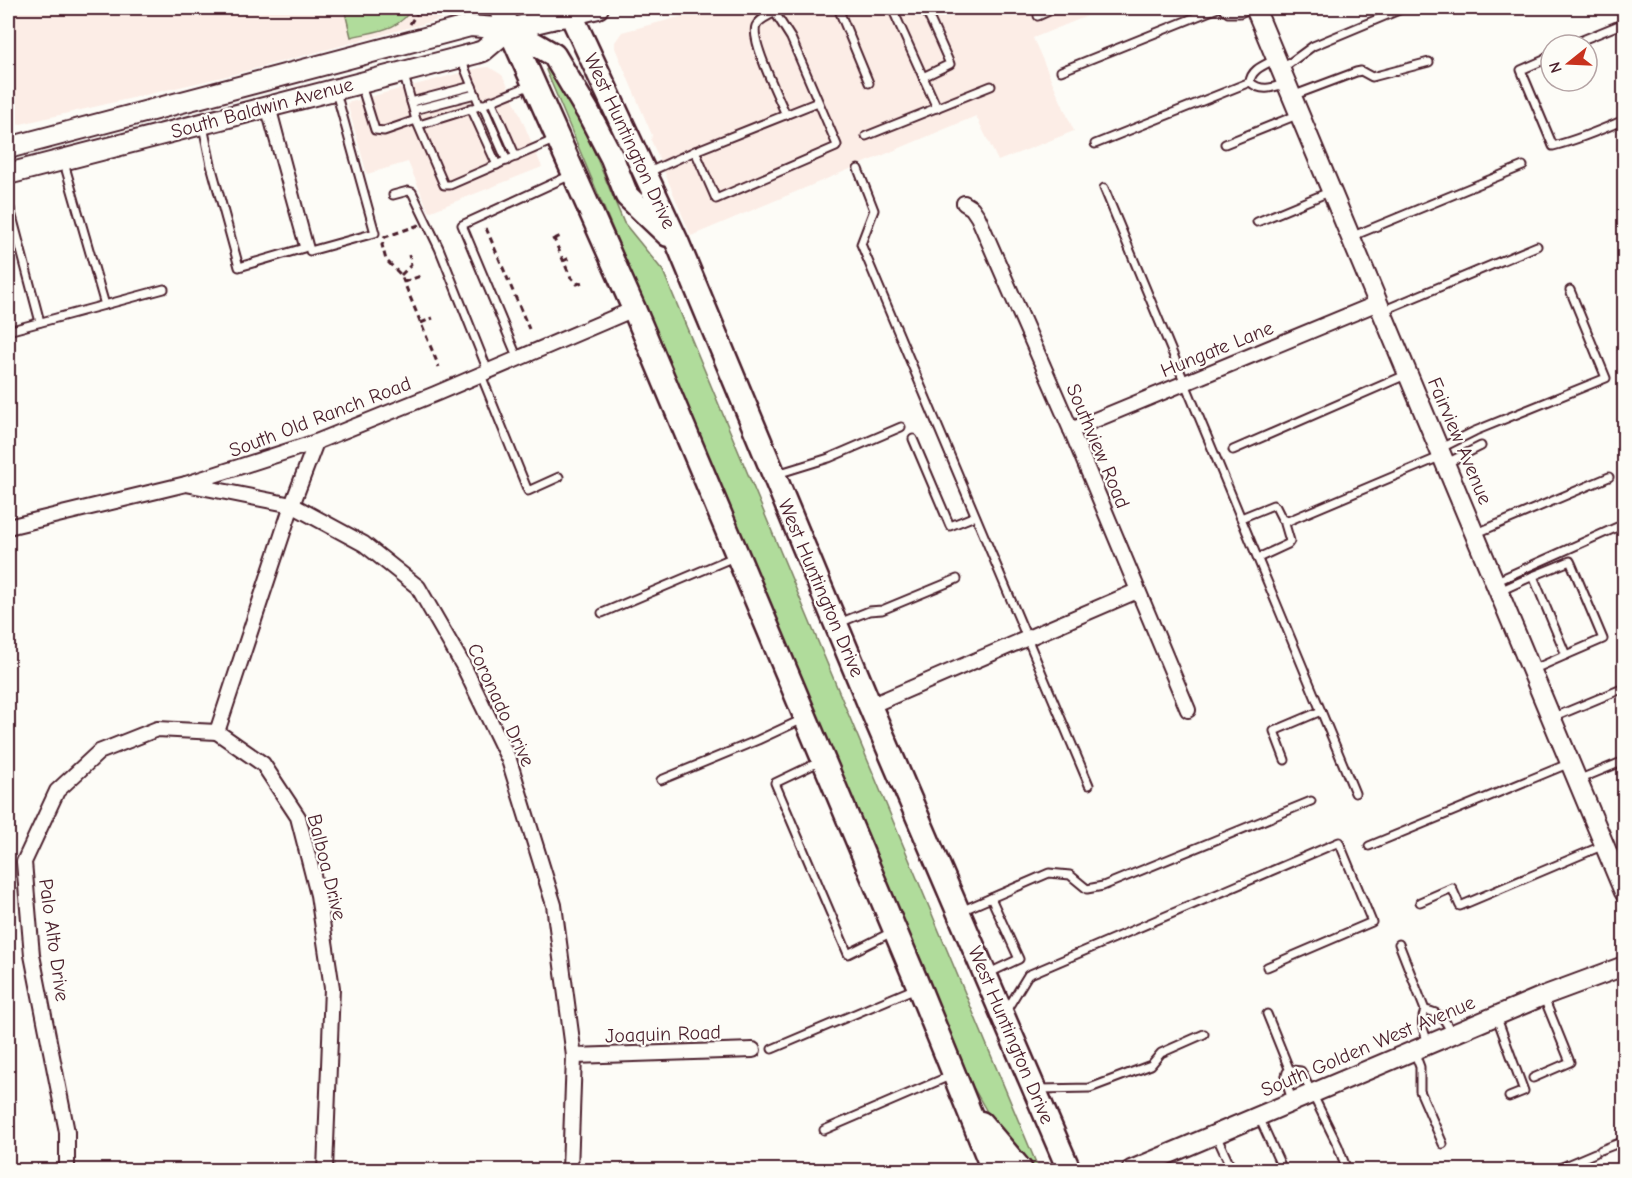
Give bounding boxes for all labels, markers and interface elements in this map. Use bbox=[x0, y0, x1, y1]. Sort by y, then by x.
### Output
north arrow bbox=[1539, 33, 1599, 93]
street label: West Huntington Drive bbox=[579, 50, 681, 232]
text: N bbox=[1546, 60, 1566, 75]
street label: South Baldwin Avenue bbox=[168, 73, 356, 143]
street label: Hungate Lane bbox=[1157, 316, 1277, 382]
street label: South Old Ranch Road bbox=[226, 372, 414, 462]
street label: Fairview Avenue bbox=[1423, 374, 1497, 508]
street label: Southview Road bbox=[1061, 380, 1135, 512]
street label: West Huntington Drive bbox=[773, 496, 869, 680]
street label: Coronado Drive bbox=[462, 640, 540, 770]
street label: Balboa Drive bbox=[303, 812, 351, 922]
street label: Palo Alto Drive bbox=[34, 877, 74, 1003]
street label: West Huntington Drive bbox=[963, 943, 1059, 1127]
street label: South Golden West Avenue bbox=[1258, 990, 1478, 1102]
street label: Joaquin Road bbox=[605, 1020, 721, 1048]

